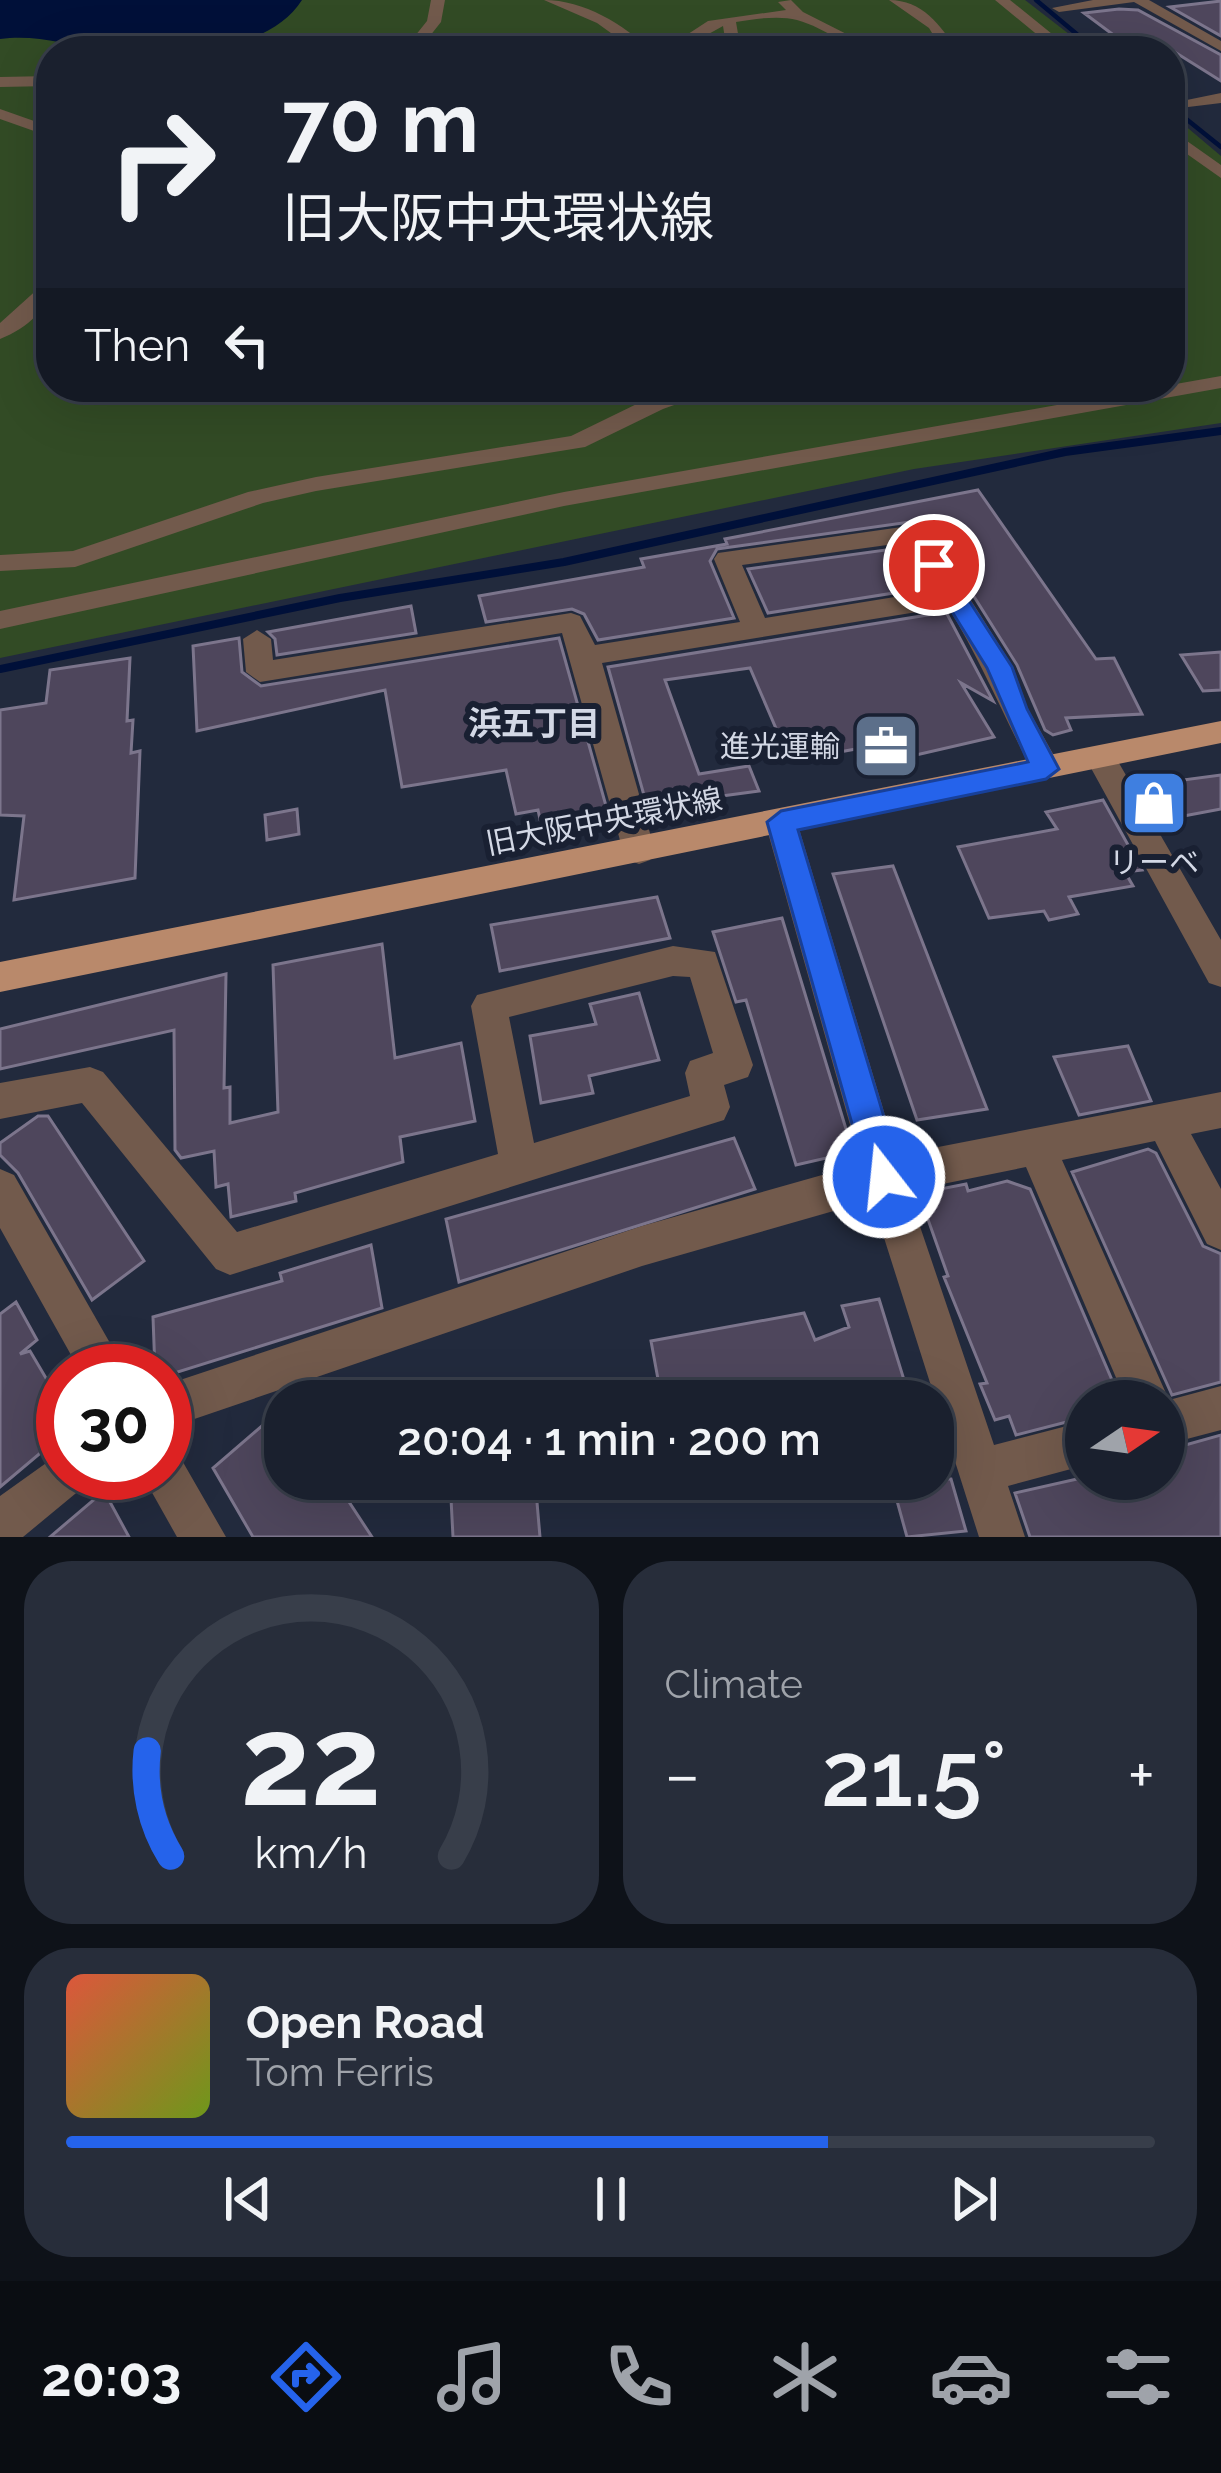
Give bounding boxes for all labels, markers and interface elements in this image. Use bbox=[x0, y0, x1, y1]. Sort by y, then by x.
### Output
text: 70 m bbox=[282, 73, 479, 172]
icon: right bbox=[84, 84, 240, 240]
text: 旧大阪中央環状線 bbox=[282, 186, 714, 250]
icon: left bbox=[214, 312, 280, 378]
text: Then bbox=[84, 319, 190, 372]
pin bbox=[883, 514, 985, 616]
icon: arrive bbox=[901, 532, 967, 598]
district label: 浜五丁目 bbox=[468, 704, 600, 743]
office icon: 進光運輸 bbox=[851, 711, 921, 781]
place label: 進光運輸 bbox=[720, 729, 840, 764]
shop icon: リーベ bbox=[1119, 768, 1189, 838]
street label: 旧大阪中央環状線 bbox=[483, 781, 725, 861]
place label: リーベ bbox=[1109, 845, 1199, 880]
position arrow bbox=[821, 1114, 947, 1240]
speed limit sign: 30 bbox=[36, 1344, 192, 1500]
north arrow bbox=[1065, 1380, 1185, 1500]
map controls bbox=[1065, 1380, 1185, 1500]
text: 20:04 · 1 min · 200 m bbox=[397, 1413, 821, 1466]
text: Climate bbox=[665, 1661, 803, 1707]
text: 22 bbox=[241, 1688, 382, 1834]
text: 21.5° bbox=[821, 1721, 1007, 1827]
text: − bbox=[665, 1736, 700, 1813]
text: + bbox=[1128, 1736, 1155, 1813]
text: km/h bbox=[255, 1827, 368, 1877]
text: Open Road bbox=[246, 1996, 485, 2049]
text: Tom Ferris bbox=[246, 2049, 434, 2095]
icon: previous bbox=[215, 2166, 281, 2232]
icon: pause bbox=[578, 2166, 644, 2232]
icon: next bbox=[941, 2166, 1007, 2232]
icon: directions bbox=[264, 2335, 348, 2419]
icon: music bbox=[430, 2335, 514, 2419]
icon: phone bbox=[597, 2335, 681, 2419]
icon: climate bbox=[763, 2335, 847, 2419]
icon: car bbox=[929, 2335, 1013, 2419]
icon: filters bbox=[1096, 2335, 1180, 2419]
text: 20:03 bbox=[41, 2345, 181, 2409]

